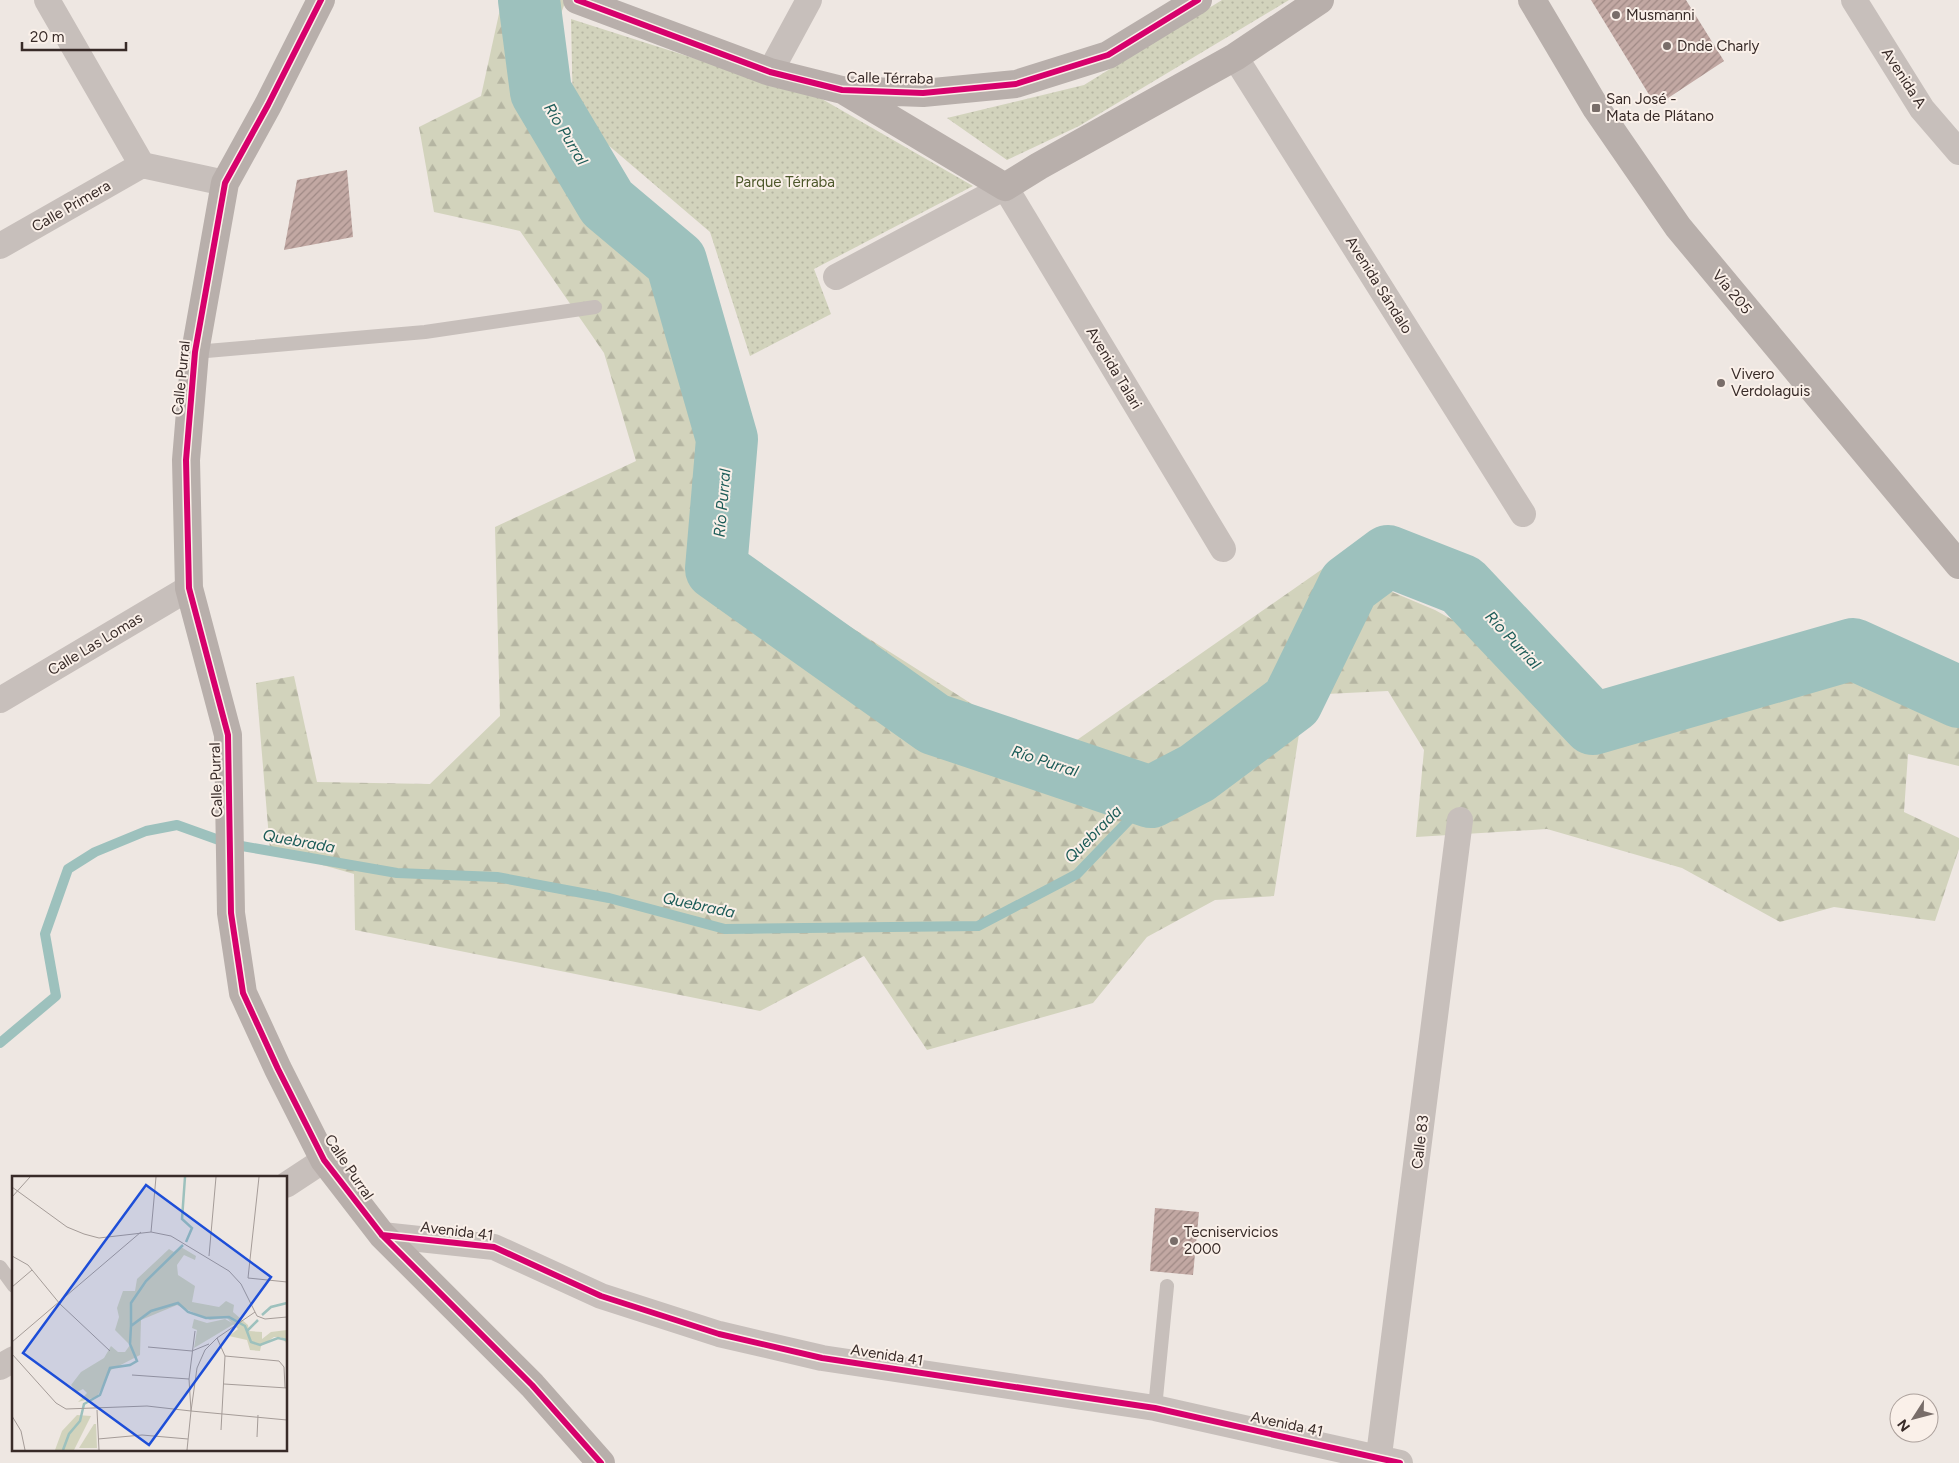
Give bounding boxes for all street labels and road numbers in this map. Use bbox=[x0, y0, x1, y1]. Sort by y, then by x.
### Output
street label: Avenida A bbox=[1878, 45, 1930, 111]
street label: Calle Térraba bbox=[846, 68, 934, 88]
street label: Calle Primera bbox=[28, 176, 114, 236]
street label: Avenida Sándalo bbox=[1342, 233, 1416, 337]
street label: Vía 205 bbox=[1708, 266, 1756, 318]
street label: Avenida Talari bbox=[1083, 324, 1145, 412]
street label: Calle Purral bbox=[168, 340, 194, 416]
street label: Calle Las Lomas bbox=[44, 609, 146, 679]
street label: Calle Purral bbox=[206, 742, 226, 818]
street label: Calle 83 bbox=[1408, 1114, 1432, 1170]
street label: Calle Purral bbox=[321, 1131, 377, 1203]
street label: Avenida 41 bbox=[420, 1218, 494, 1244]
street label: Avenida 41 bbox=[849, 1340, 925, 1370]
street label: Avenida 41 bbox=[1249, 1408, 1325, 1440]

